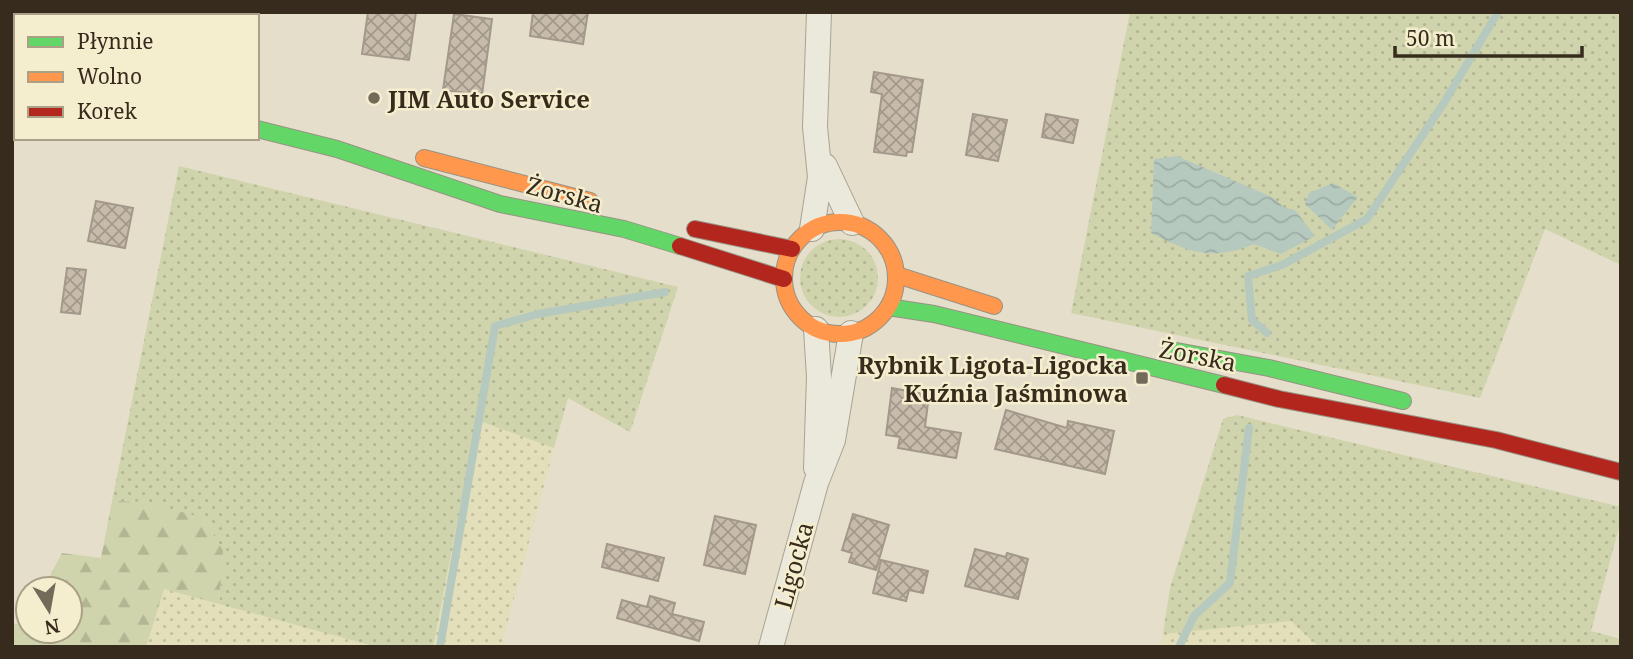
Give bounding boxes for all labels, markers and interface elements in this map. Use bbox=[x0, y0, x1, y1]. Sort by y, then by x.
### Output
legend bbox=[14, 14, 259, 140]
scale bar bbox=[1395, 14, 1582, 58]
text: 50 m bbox=[1406, 24, 1455, 52]
text: Płynnie bbox=[77, 27, 153, 55]
text: Wolno bbox=[77, 62, 142, 90]
place label: JIM Auto Service bbox=[387, 82, 590, 115]
marker: JIM Auto Service bbox=[366, 90, 382, 106]
text: Korek bbox=[77, 97, 138, 125]
street label: Żorska bbox=[523, 168, 607, 220]
street label: Żorska bbox=[1157, 331, 1239, 379]
place label: Rybnik Ligota-Ligocka Kuźnia Jaśminowa bbox=[857, 348, 1128, 409]
marker: Rybnik Ligota-Ligocka Kuźnia Jaśminowa bbox=[1134, 370, 1150, 386]
street label: Ligocka bbox=[766, 518, 820, 612]
north arrow bbox=[14, 575, 84, 645]
text: N bbox=[42, 612, 62, 641]

